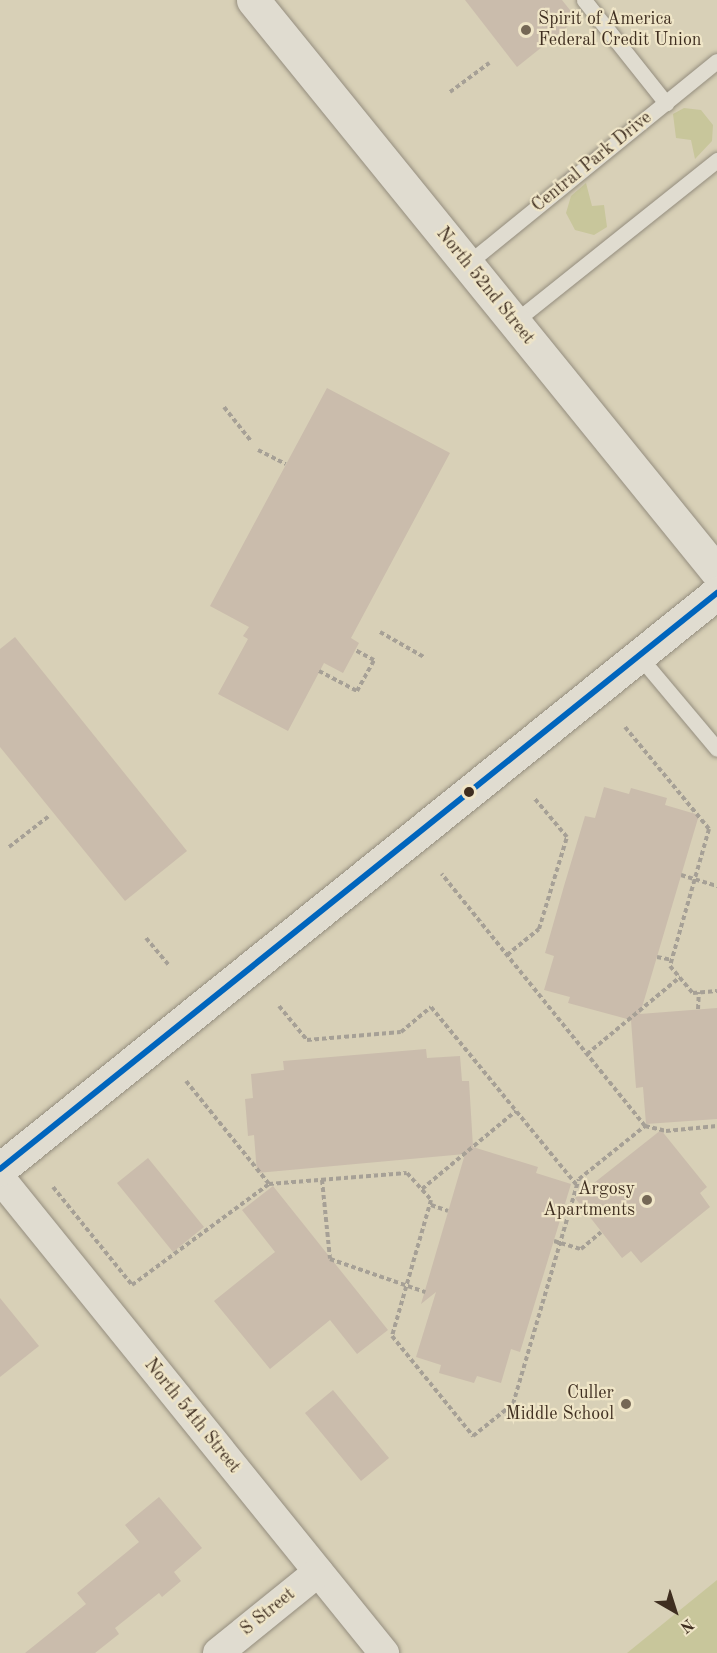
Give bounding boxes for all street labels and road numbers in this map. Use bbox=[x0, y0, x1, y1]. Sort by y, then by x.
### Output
street label: Central Park Drive bbox=[528, 107, 656, 217]
street label: North 52nd Street bbox=[431, 223, 539, 349]
street label: North 54th Street bbox=[139, 1354, 245, 1478]
street label: S Street bbox=[236, 1584, 300, 1640]

